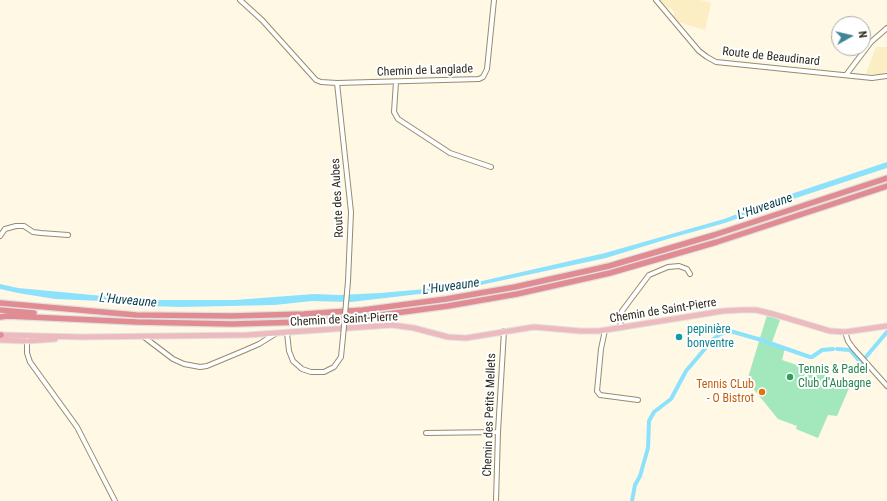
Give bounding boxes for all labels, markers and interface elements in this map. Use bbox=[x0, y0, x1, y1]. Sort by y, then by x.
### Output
north arrow bbox=[831, 16, 871, 56]
text: N bbox=[855, 30, 869, 39]
street label: Route de Beaudinard bbox=[722, 45, 820, 69]
street label: Chemin de Langlade bbox=[377, 62, 473, 80]
street label: Route des Aubes bbox=[329, 158, 347, 238]
water label: L'Huveaune bbox=[735, 190, 795, 224]
water label: L'Huveaune bbox=[421, 275, 481, 299]
water label: L'Huveaune bbox=[99, 291, 157, 311]
street label: Chemin de Saint-Pierre bbox=[609, 295, 717, 327]
street label: Chemin de Saint-Pierre bbox=[290, 310, 398, 330]
place label: pepinière bonventre bbox=[687, 323, 734, 351]
marker: pepinière bonventre bbox=[674, 332, 684, 342]
street label: Chemin des Petits Mellets bbox=[481, 353, 499, 477]
place label: Tennis & Padel Club d'Aubagne bbox=[798, 363, 871, 391]
marker: Tennis & Padel Club d'Aubagne bbox=[785, 372, 795, 382]
place label: Tennis CLub - O Bistrot bbox=[696, 378, 754, 406]
marker: Tennis CLub - O Bistrot bbox=[757, 387, 767, 397]

